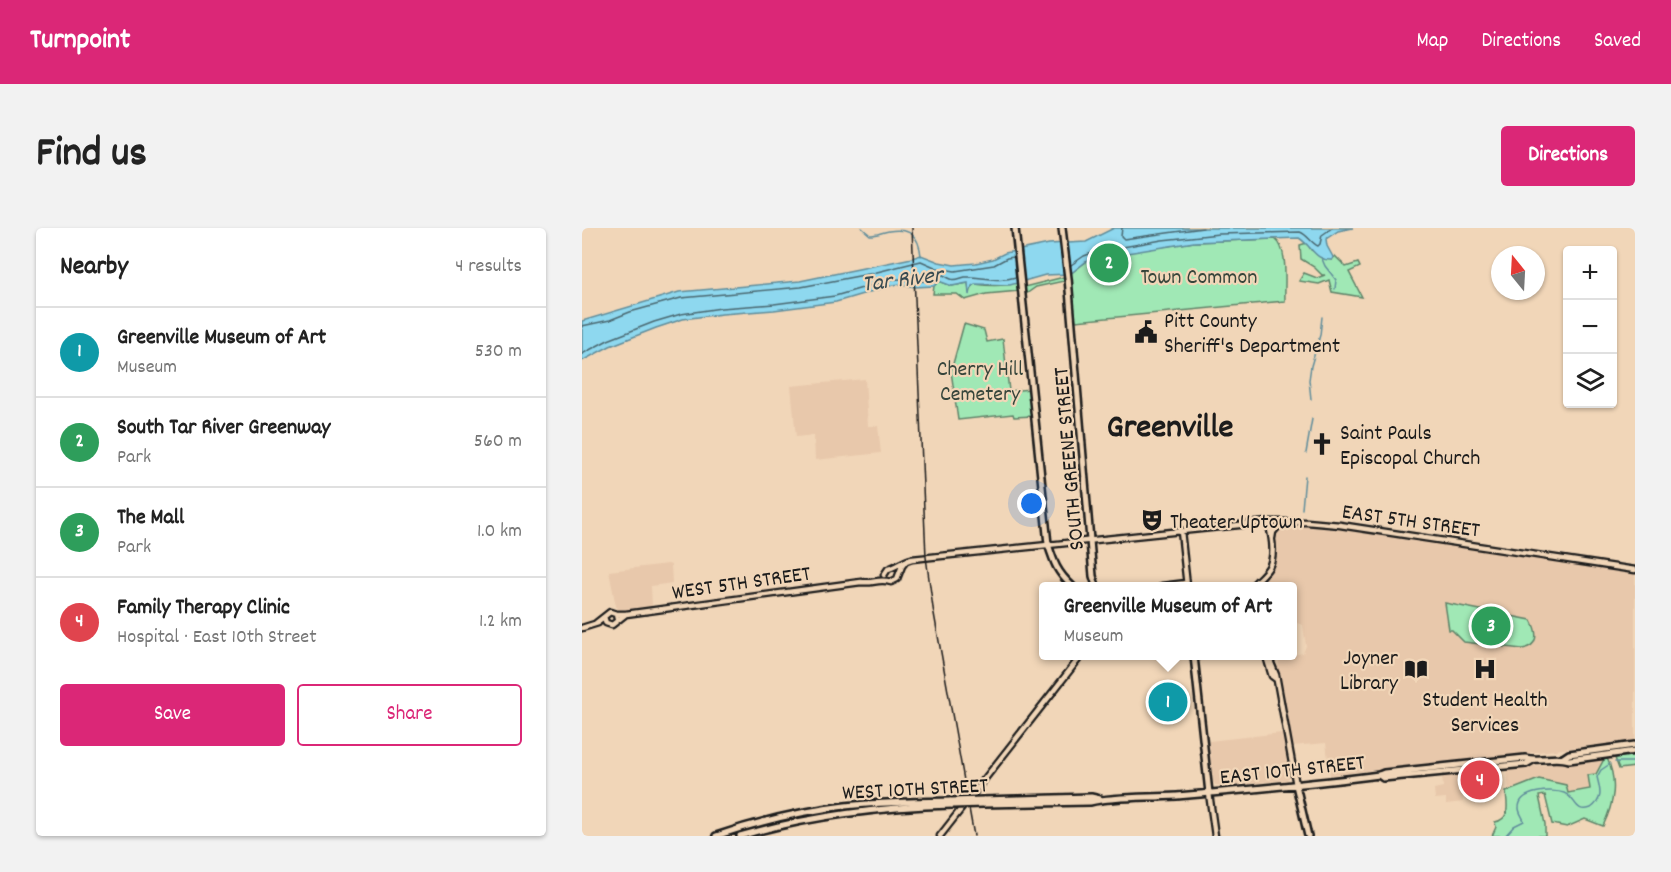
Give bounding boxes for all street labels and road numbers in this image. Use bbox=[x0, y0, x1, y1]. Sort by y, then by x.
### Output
street label: SOUTH GREENE STREET bbox=[1047, 366, 1094, 552]
street label: EAST 5TH STREET bbox=[1340, 497, 1482, 548]
street label: WEST 5TH STREET bbox=[670, 559, 813, 610]
street label: EAST 10TH STREET bbox=[1218, 748, 1367, 794]
street label: WEST 10TH STREET bbox=[841, 771, 989, 810]

